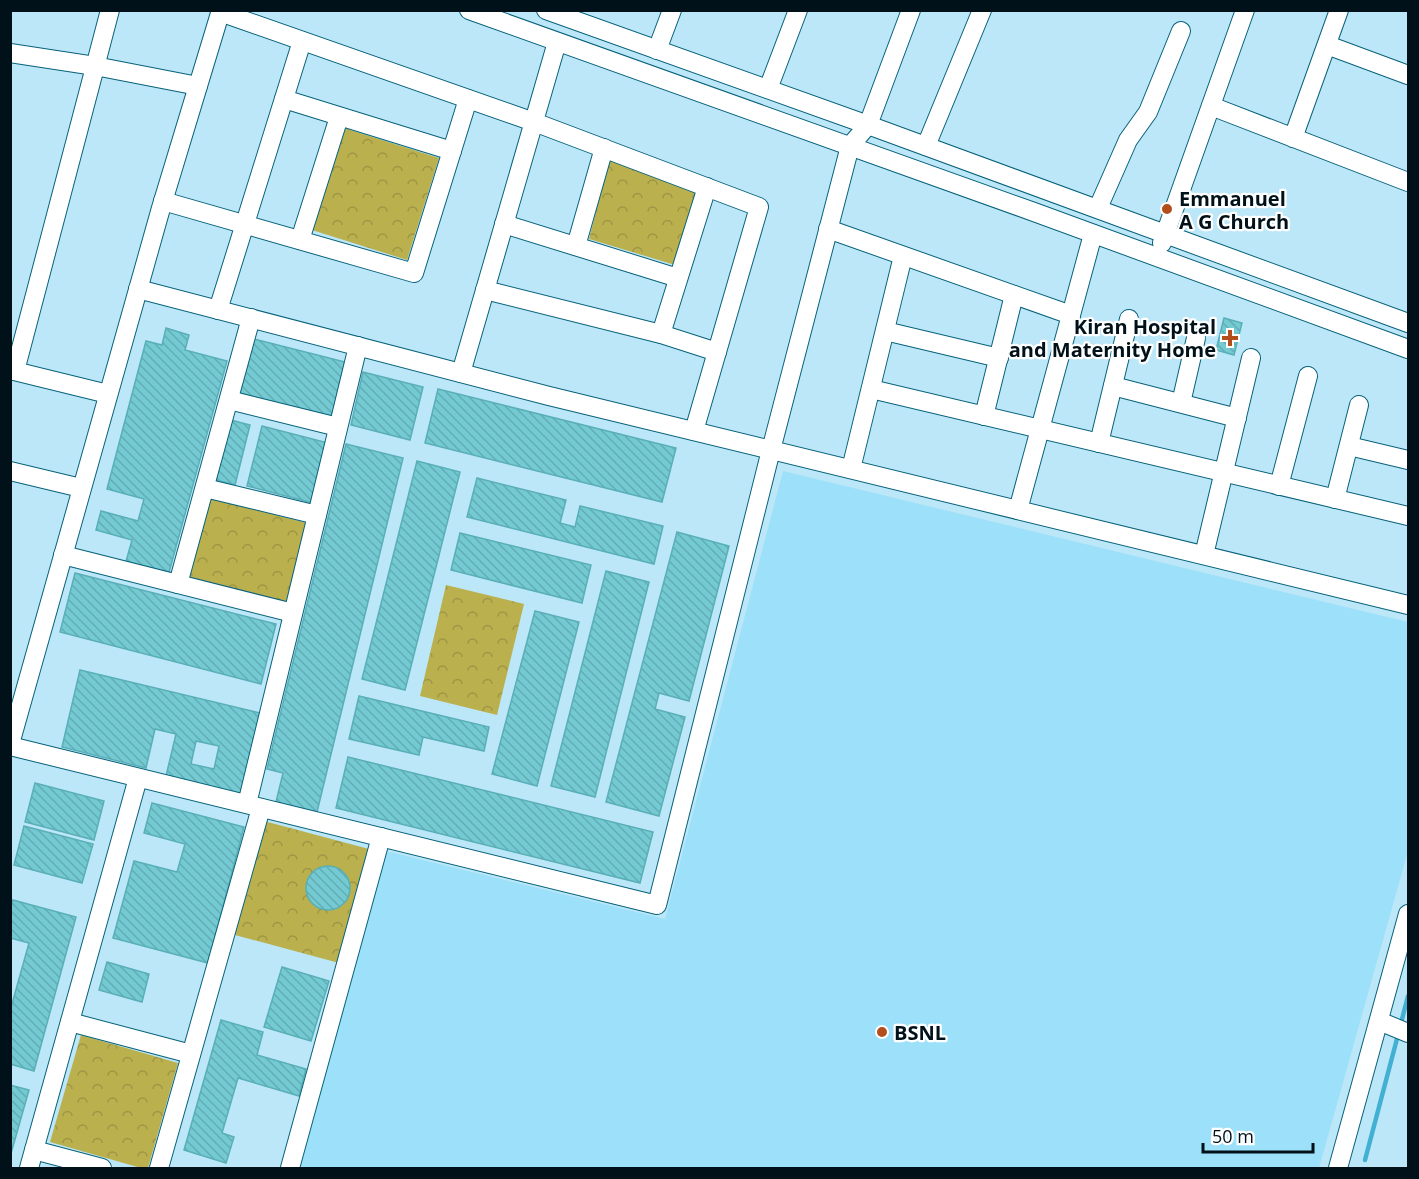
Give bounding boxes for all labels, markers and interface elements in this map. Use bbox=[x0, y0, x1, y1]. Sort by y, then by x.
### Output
place label: Emmanuel A G Church bbox=[1179, 185, 1289, 235]
marker: Emmanuel A G Church bbox=[1160, 202, 1174, 216]
place label: Kiran Hospital and Maternity Home bbox=[1009, 313, 1216, 363]
marker: Kiran Hospital and Maternity Home bbox=[1221, 329, 1239, 347]
place label: BSNL bbox=[894, 1019, 946, 1046]
marker: BSNL bbox=[875, 1025, 889, 1039]
scale bar bbox=[1203, 1116, 1312, 1154]
text: 50 m bbox=[1212, 1124, 1254, 1148]

